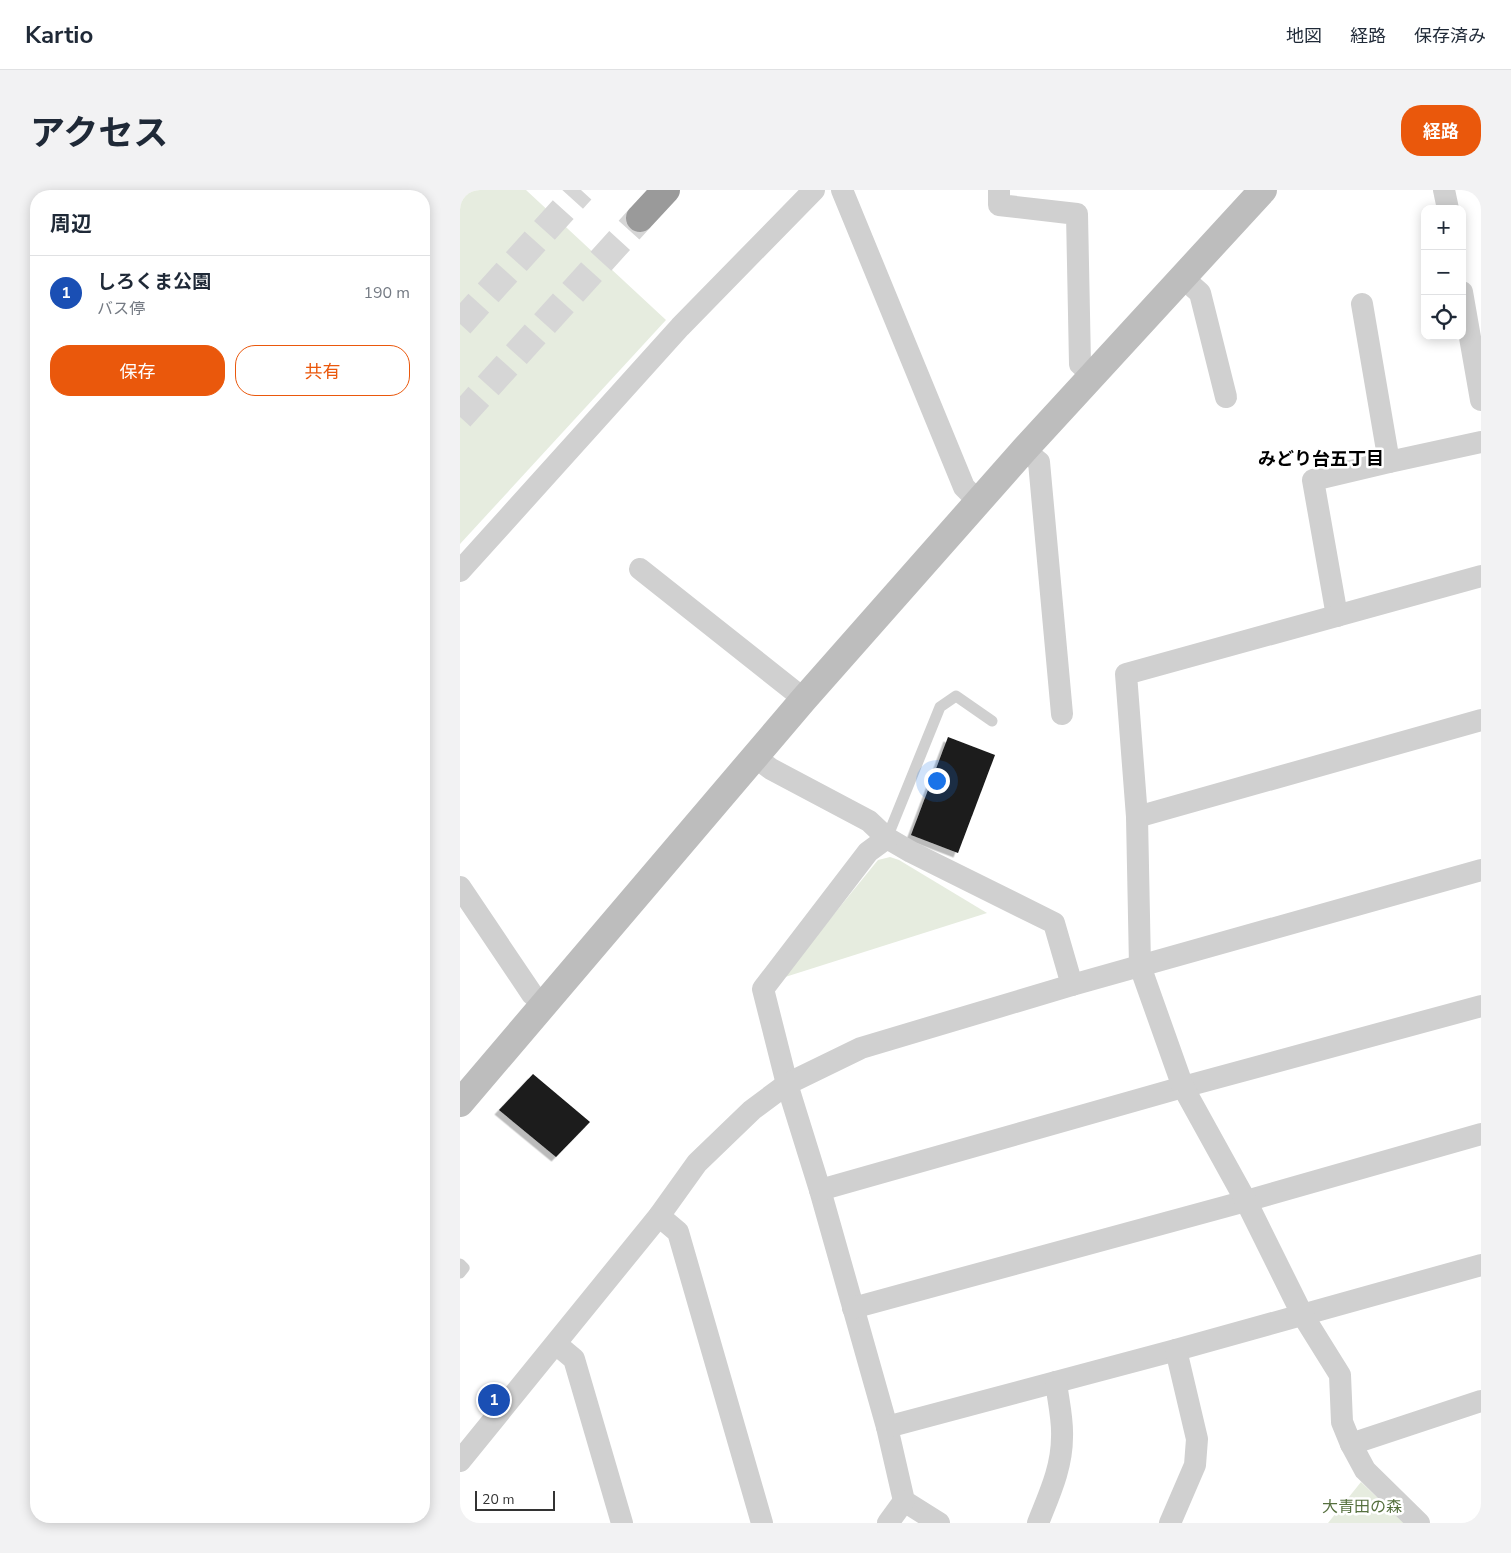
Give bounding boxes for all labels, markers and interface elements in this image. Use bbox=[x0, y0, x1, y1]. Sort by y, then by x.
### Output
text: Kartio bbox=[25, 19, 93, 51]
text: 地図 bbox=[1286, 24, 1322, 48]
text: 経路 bbox=[1350, 24, 1386, 48]
text: 保存済み bbox=[1414, 24, 1486, 48]
button: 経路 bbox=[1401, 105, 1481, 156]
text: アクセス bbox=[30, 110, 168, 157]
map controls bbox=[1421, 205, 1466, 340]
button: + bbox=[1421, 205, 1466, 250]
text: 周辺 bbox=[50, 210, 92, 238]
button: − bbox=[1421, 250, 1466, 295]
text: しろくま公園 bbox=[97, 269, 211, 295]
text: 1 bbox=[61, 282, 71, 304]
text: 190 m bbox=[363, 282, 410, 304]
button: locate bbox=[1421, 295, 1466, 340]
text: バス停 bbox=[97, 298, 145, 320]
button: 保存 bbox=[50, 345, 225, 396]
button: 共有 bbox=[235, 345, 410, 396]
district label: みどり台五丁目 bbox=[1258, 447, 1384, 471]
your location bbox=[924, 768, 950, 794]
pin: 1 bbox=[478, 1381, 510, 1419]
scale bar bbox=[475, 1488, 555, 1511]
text: 20 m bbox=[482, 1490, 514, 1509]
park label: 大青田の森 bbox=[1322, 1496, 1402, 1518]

